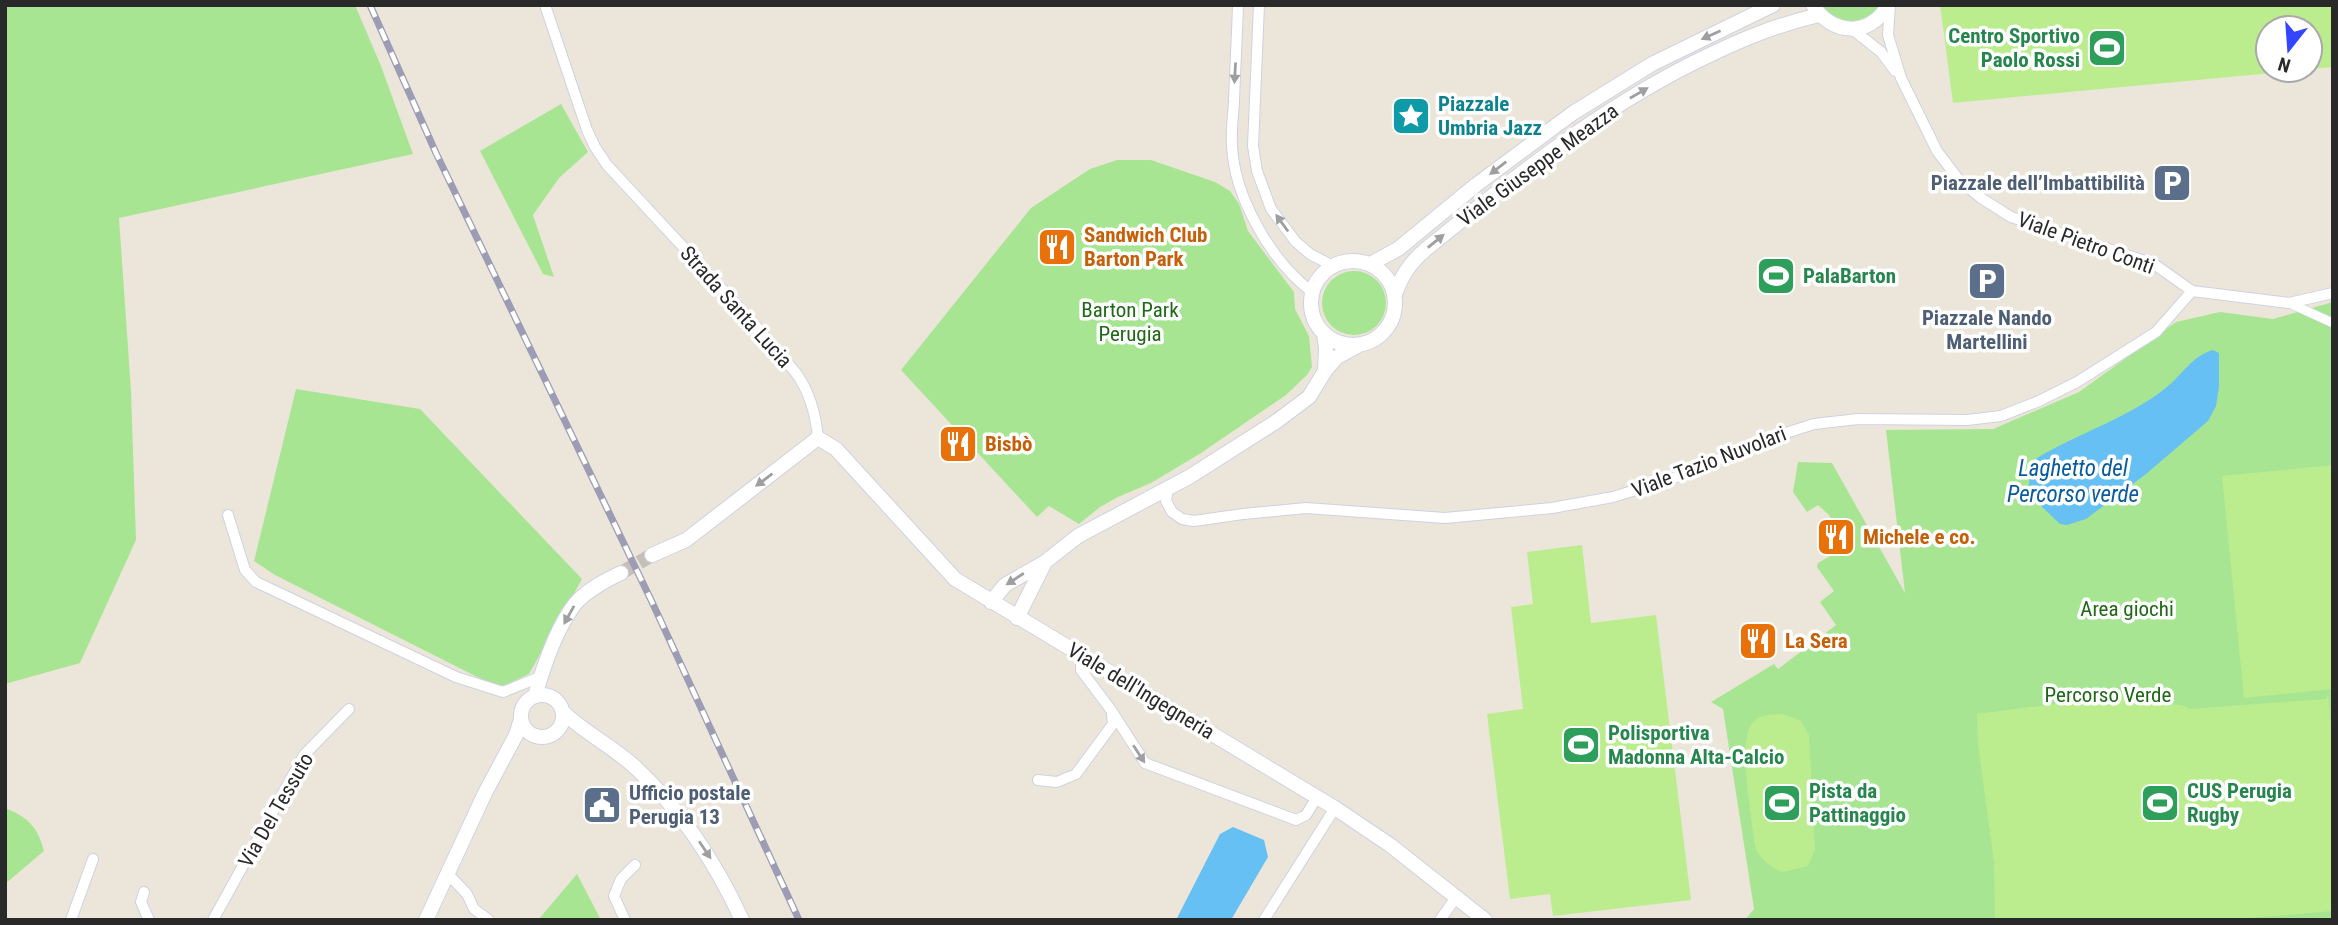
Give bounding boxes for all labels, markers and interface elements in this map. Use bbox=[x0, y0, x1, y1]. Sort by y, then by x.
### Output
north arrow bbox=[2254, 14, 2324, 84]
place label: Centro Sportivo Paolo Rossi bbox=[1948, 24, 2080, 72]
sports icon: Centro Sportivo Paolo Rossi bbox=[2086, 27, 2128, 69]
one-way arrow bbox=[1701, 29, 1721, 41]
text: N bbox=[2275, 52, 2293, 77]
one-way arrow bbox=[1229, 63, 1240, 85]
one-way arrow bbox=[1629, 87, 1649, 99]
place label: Piazzale Umbria Jazz bbox=[1438, 92, 1542, 140]
place icon: Piazzale Umbria Jazz bbox=[1390, 95, 1432, 137]
street label: Viale Giuseppe Meazza bbox=[1453, 99, 1623, 231]
one-way arrow bbox=[1490, 161, 1508, 176]
parking icon: Piazzale dell’Imbattibilità bbox=[2151, 162, 2193, 204]
place label: Piazzale dell’Imbattibilità bbox=[1931, 171, 2145, 195]
street label: Viale Pietro Conti bbox=[2014, 207, 2158, 279]
one-way arrow bbox=[1275, 214, 1289, 232]
place label: Sandwich Club Barton Park bbox=[1084, 223, 1207, 271]
restaurant icon: Sandwich Club Barton Park bbox=[1036, 226, 1078, 268]
one-way arrow bbox=[1427, 234, 1444, 249]
street label: Strada Santa Lucia bbox=[675, 241, 797, 373]
sports icon: PalaBarton bbox=[1755, 255, 1797, 297]
parking icon: Piazzale Nando Martellini bbox=[1966, 260, 2008, 302]
place label: PalaBarton bbox=[1803, 264, 1896, 288]
park label: Barton Park Perugia bbox=[1081, 298, 1179, 346]
place label: Piazzale Nando Martellini bbox=[1922, 306, 2052, 354]
street label: Viale Tazio Nuvolari bbox=[1628, 421, 1790, 503]
restaurant icon: Bisbò bbox=[937, 423, 979, 465]
place label: Bisbò bbox=[985, 432, 1032, 456]
water label: Laghetto del Percorso verde bbox=[2007, 455, 2139, 508]
one-way arrow bbox=[756, 473, 774, 488]
restaurant icon: Michele e co. bbox=[1815, 516, 1857, 558]
place label: Michele e co. bbox=[1863, 525, 1976, 549]
one-way arrow bbox=[1005, 572, 1025, 585]
park label: Area giochi bbox=[2080, 597, 2174, 621]
one-way arrow bbox=[563, 606, 575, 625]
restaurant icon: La Sera bbox=[1737, 620, 1779, 662]
place label: La Sera bbox=[1785, 629, 1848, 653]
street label: Viale dell'Ingegneria bbox=[1063, 638, 1219, 744]
park label: Percorso Verde bbox=[2045, 683, 2172, 707]
place label: Polisportiva Madonna Alta-Calcio bbox=[1608, 721, 1784, 769]
sports icon: Polisportiva Madonna Alta-Calcio bbox=[1560, 724, 1602, 766]
one-way arrow bbox=[1132, 744, 1145, 763]
street label: Via Del Tessuto bbox=[234, 749, 318, 871]
place label: Pista da Pattinaggio bbox=[1809, 779, 1906, 827]
place label: CUS Perugia Rugby bbox=[2187, 779, 2292, 827]
place label: Ufficio postale Perugia 13 bbox=[629, 781, 751, 829]
sports icon: Pista da Pattinaggio bbox=[1761, 782, 1803, 824]
sports icon: CUS Perugia Rugby bbox=[2139, 782, 2181, 824]
public building icon: Ufficio postale Perugia 13 bbox=[581, 784, 623, 826]
one-way arrow bbox=[698, 841, 711, 860]

